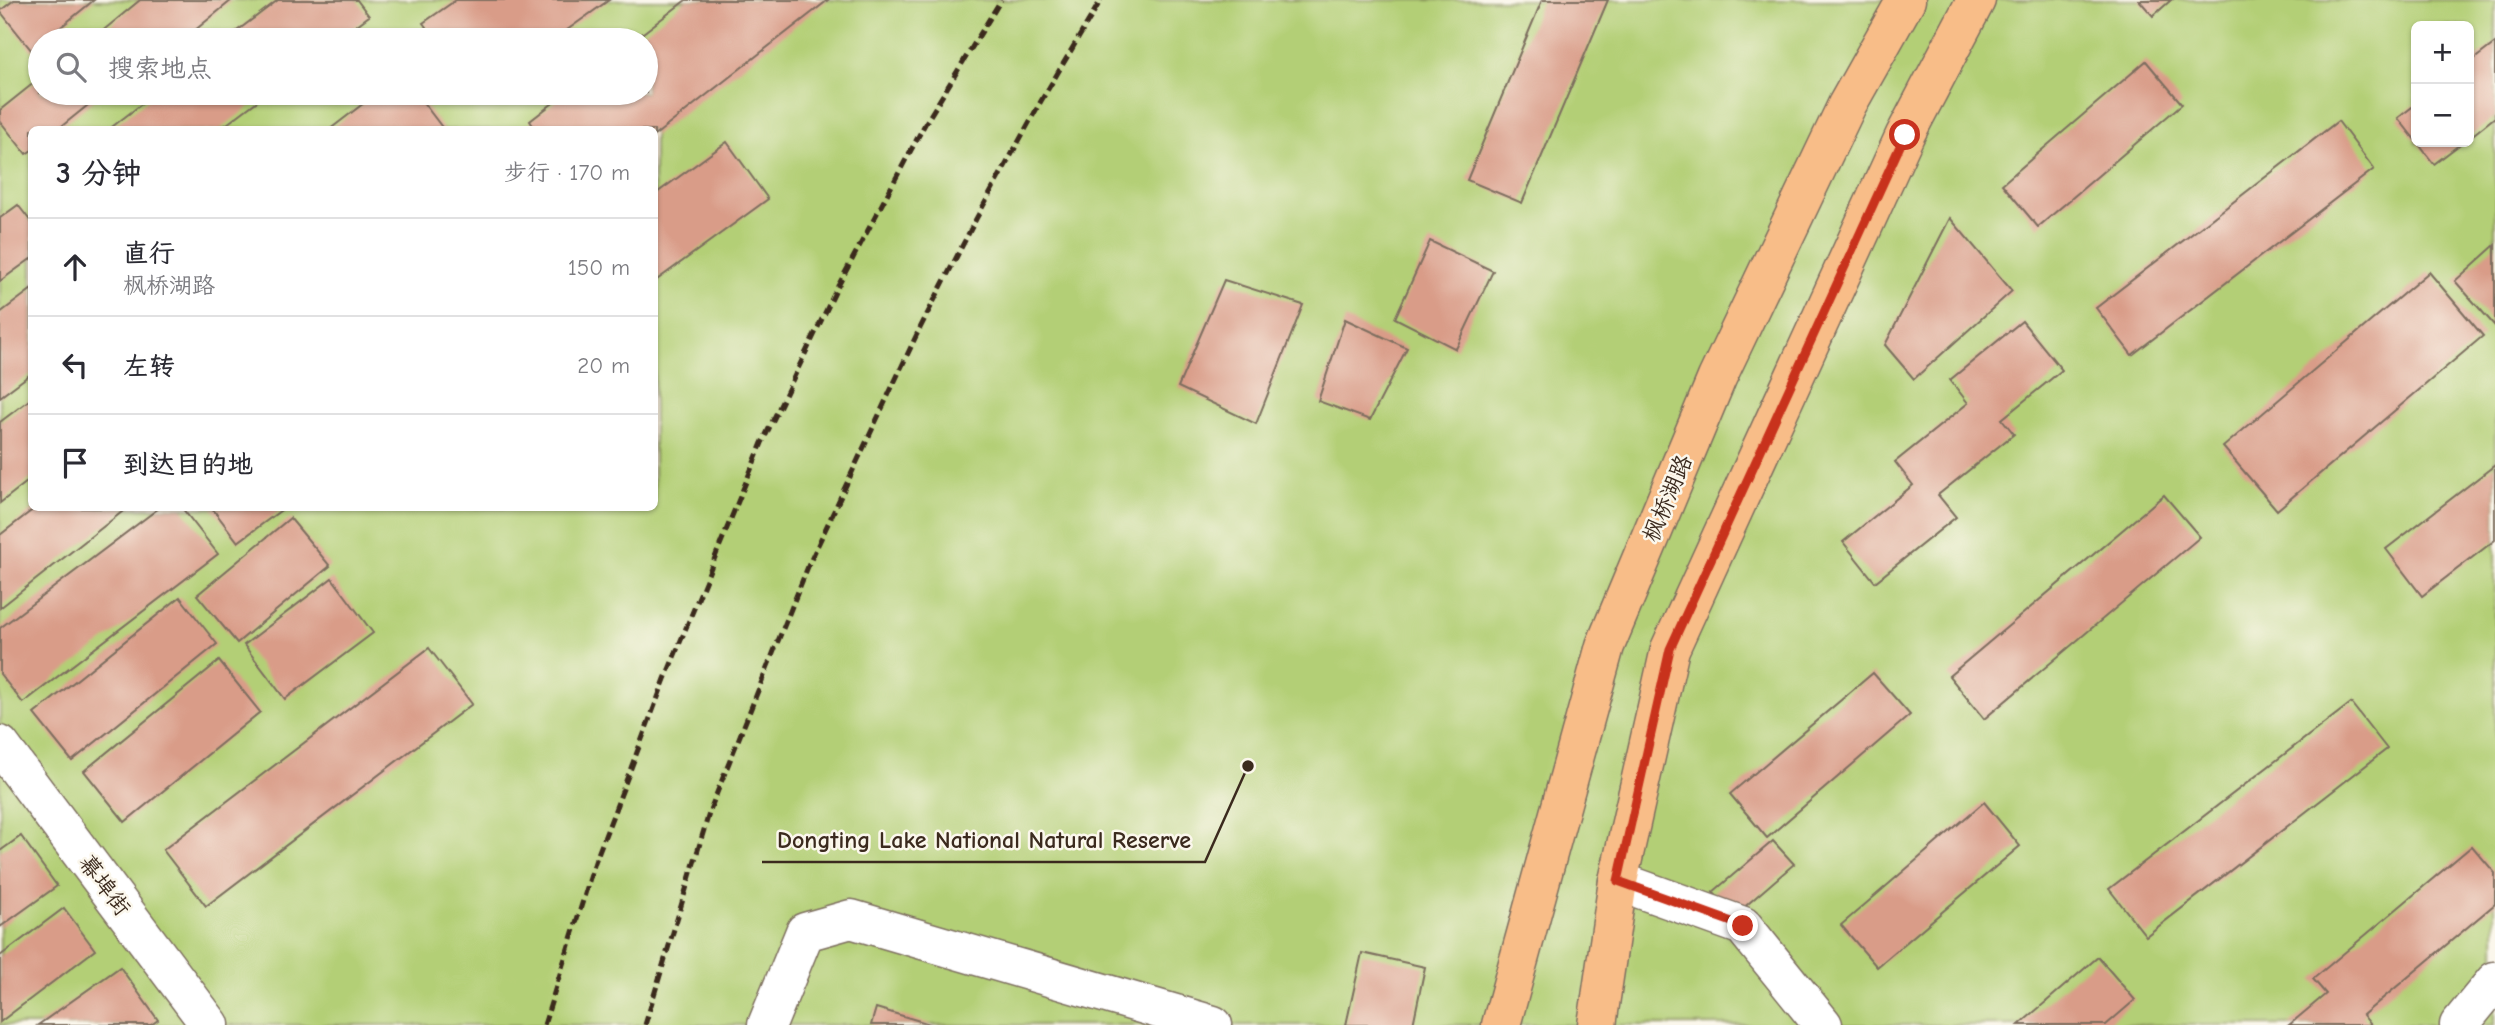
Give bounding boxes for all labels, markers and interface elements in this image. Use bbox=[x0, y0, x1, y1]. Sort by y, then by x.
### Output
map controls bbox=[2411, 21, 2474, 147]
button: + bbox=[2411, 21, 2474, 84]
search box bbox=[28, 28, 658, 105]
icon: search bbox=[52, 48, 90, 86]
text: 搜索地点 bbox=[108, 54, 212, 84]
button: − bbox=[2411, 84, 2474, 147]
route start bbox=[1889, 119, 1920, 150]
text: 3 分钟 bbox=[56, 156, 141, 191]
text: 步行 · 170 m bbox=[504, 159, 630, 186]
text: 直行 bbox=[123, 239, 175, 269]
icon: ahead bbox=[56, 248, 94, 286]
text: 150 m bbox=[568, 254, 630, 281]
text: 枫桥湖路 bbox=[123, 272, 215, 299]
icon: left bbox=[56, 346, 94, 384]
text: 左转 bbox=[123, 352, 175, 382]
text: 20 m bbox=[577, 352, 630, 379]
icon: arrive bbox=[56, 444, 94, 482]
text: 到达目的地 bbox=[123, 450, 253, 480]
street label: 枫桥湖路 bbox=[1637, 451, 1698, 546]
callout: Dongting Lake National Natural Reserve bbox=[762, 817, 1205, 862]
text: Dongting Lake National Natural Reserve bbox=[777, 826, 1191, 854]
street label: 幕埠街 bbox=[73, 850, 136, 921]
route end bbox=[1727, 910, 1758, 941]

